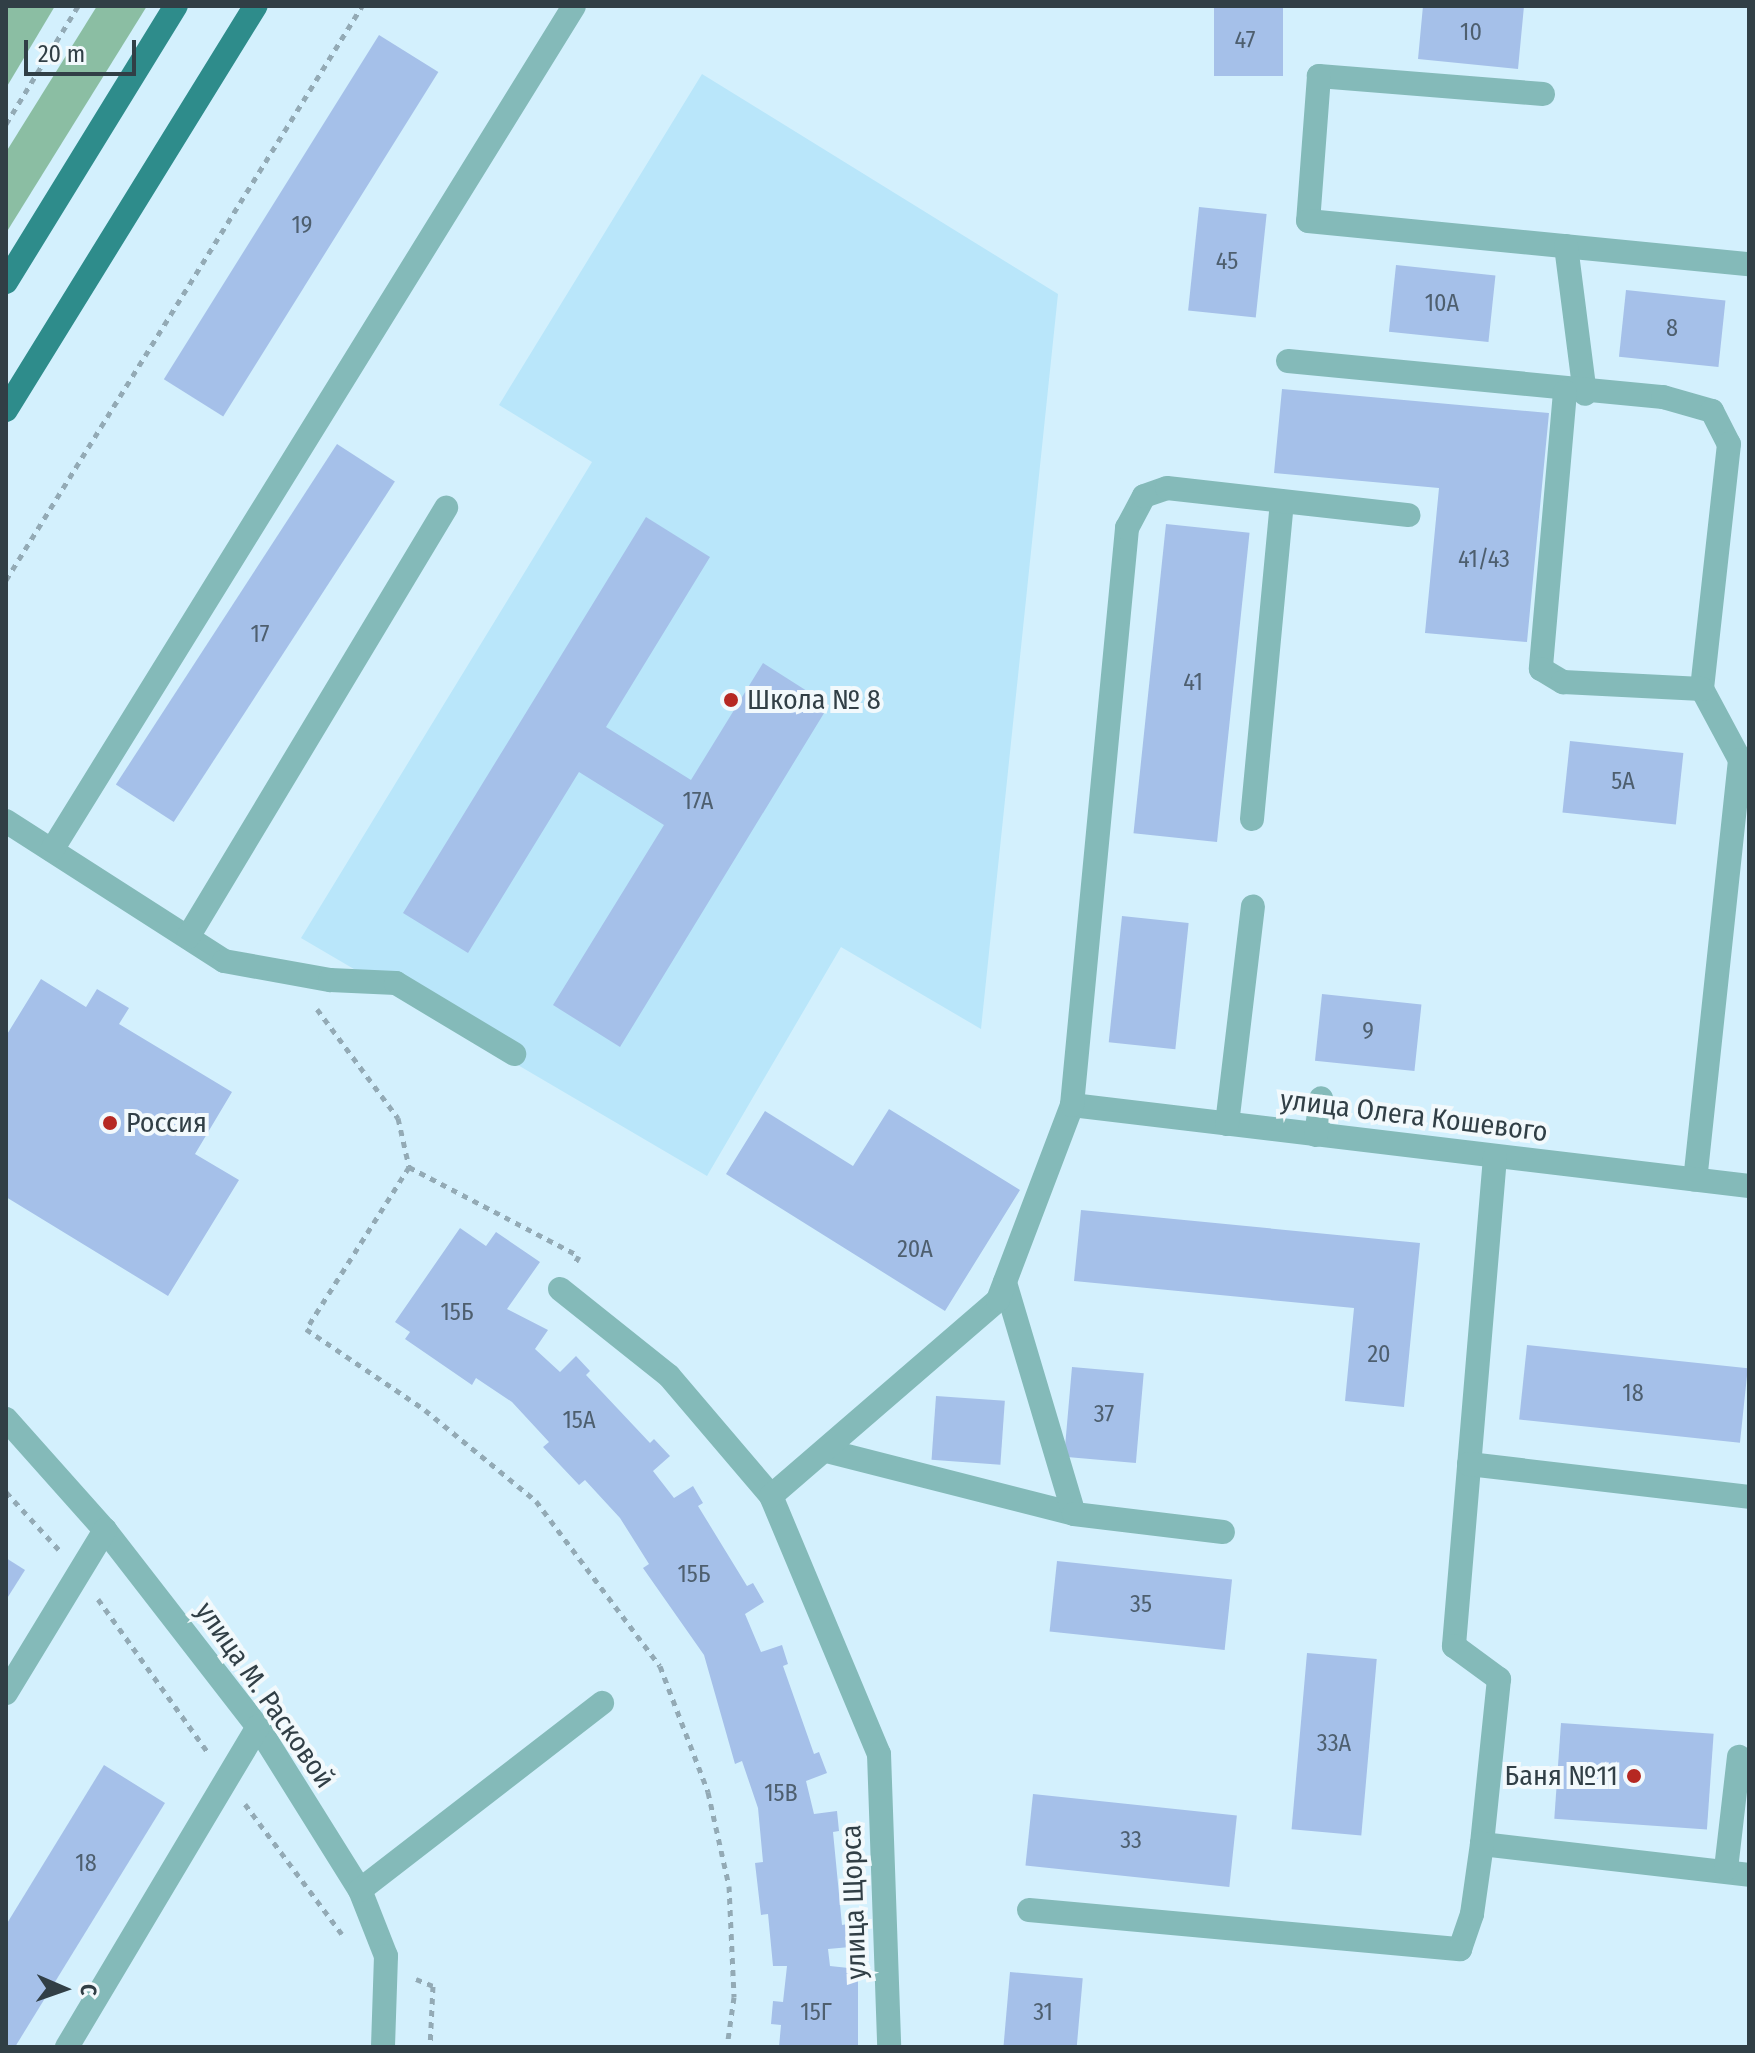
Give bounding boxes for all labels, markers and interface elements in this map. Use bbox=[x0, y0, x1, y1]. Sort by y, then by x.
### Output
house number: 10 bbox=[1460, 19, 1482, 47]
scale bar bbox=[28, 24, 140, 74]
house number: 47 bbox=[1235, 27, 1255, 55]
text: 20 m bbox=[38, 40, 85, 68]
house number: 19 bbox=[291, 212, 313, 240]
house number: 45 bbox=[1216, 248, 1238, 276]
house number: 10А bbox=[1425, 290, 1459, 318]
house number: 8 bbox=[1666, 315, 1678, 343]
house number: 41/43 bbox=[1458, 546, 1510, 574]
house number: 17 bbox=[250, 621, 270, 649]
house number: 41 bbox=[1183, 669, 1203, 697]
place label: Школа № 8 bbox=[747, 683, 881, 717]
marker: Школа № 8 bbox=[722, 691, 740, 709]
house number: 5А bbox=[1611, 768, 1635, 796]
house number: 17А bbox=[683, 788, 713, 816]
house number: 9 bbox=[1362, 1018, 1374, 1046]
street label: улица Олега Кошевого bbox=[1278, 1083, 1550, 1149]
place label: Россия bbox=[126, 1106, 207, 1140]
marker: Россия bbox=[101, 1114, 119, 1132]
house number: 20А bbox=[897, 1236, 933, 1264]
house number: 15Б bbox=[441, 1299, 473, 1327]
house number: 20 bbox=[1367, 1341, 1391, 1369]
house number: 18 bbox=[1622, 1380, 1644, 1408]
house number: 37 bbox=[1094, 1401, 1114, 1429]
house number: 15А bbox=[563, 1407, 595, 1435]
house number: 15Б bbox=[678, 1561, 710, 1589]
house number: 35 bbox=[1130, 1591, 1152, 1619]
street label: улица М. Расковой bbox=[188, 1596, 342, 1794]
house number: 33А bbox=[1317, 1730, 1351, 1758]
place label: Баня №11 bbox=[1505, 1759, 1618, 1793]
marker: Баня №11 bbox=[1625, 1767, 1643, 1785]
house number: 15В bbox=[764, 1780, 798, 1808]
street label: улица Щорса bbox=[835, 1824, 873, 1980]
house number: 33 bbox=[1120, 1827, 1142, 1855]
house number: 18 bbox=[75, 1850, 97, 1878]
north arrow bbox=[24, 1949, 104, 2029]
text: С bbox=[75, 1984, 102, 1996]
house number: 15Г bbox=[800, 1999, 832, 2027]
house number: 31 bbox=[1033, 1999, 1053, 2027]

